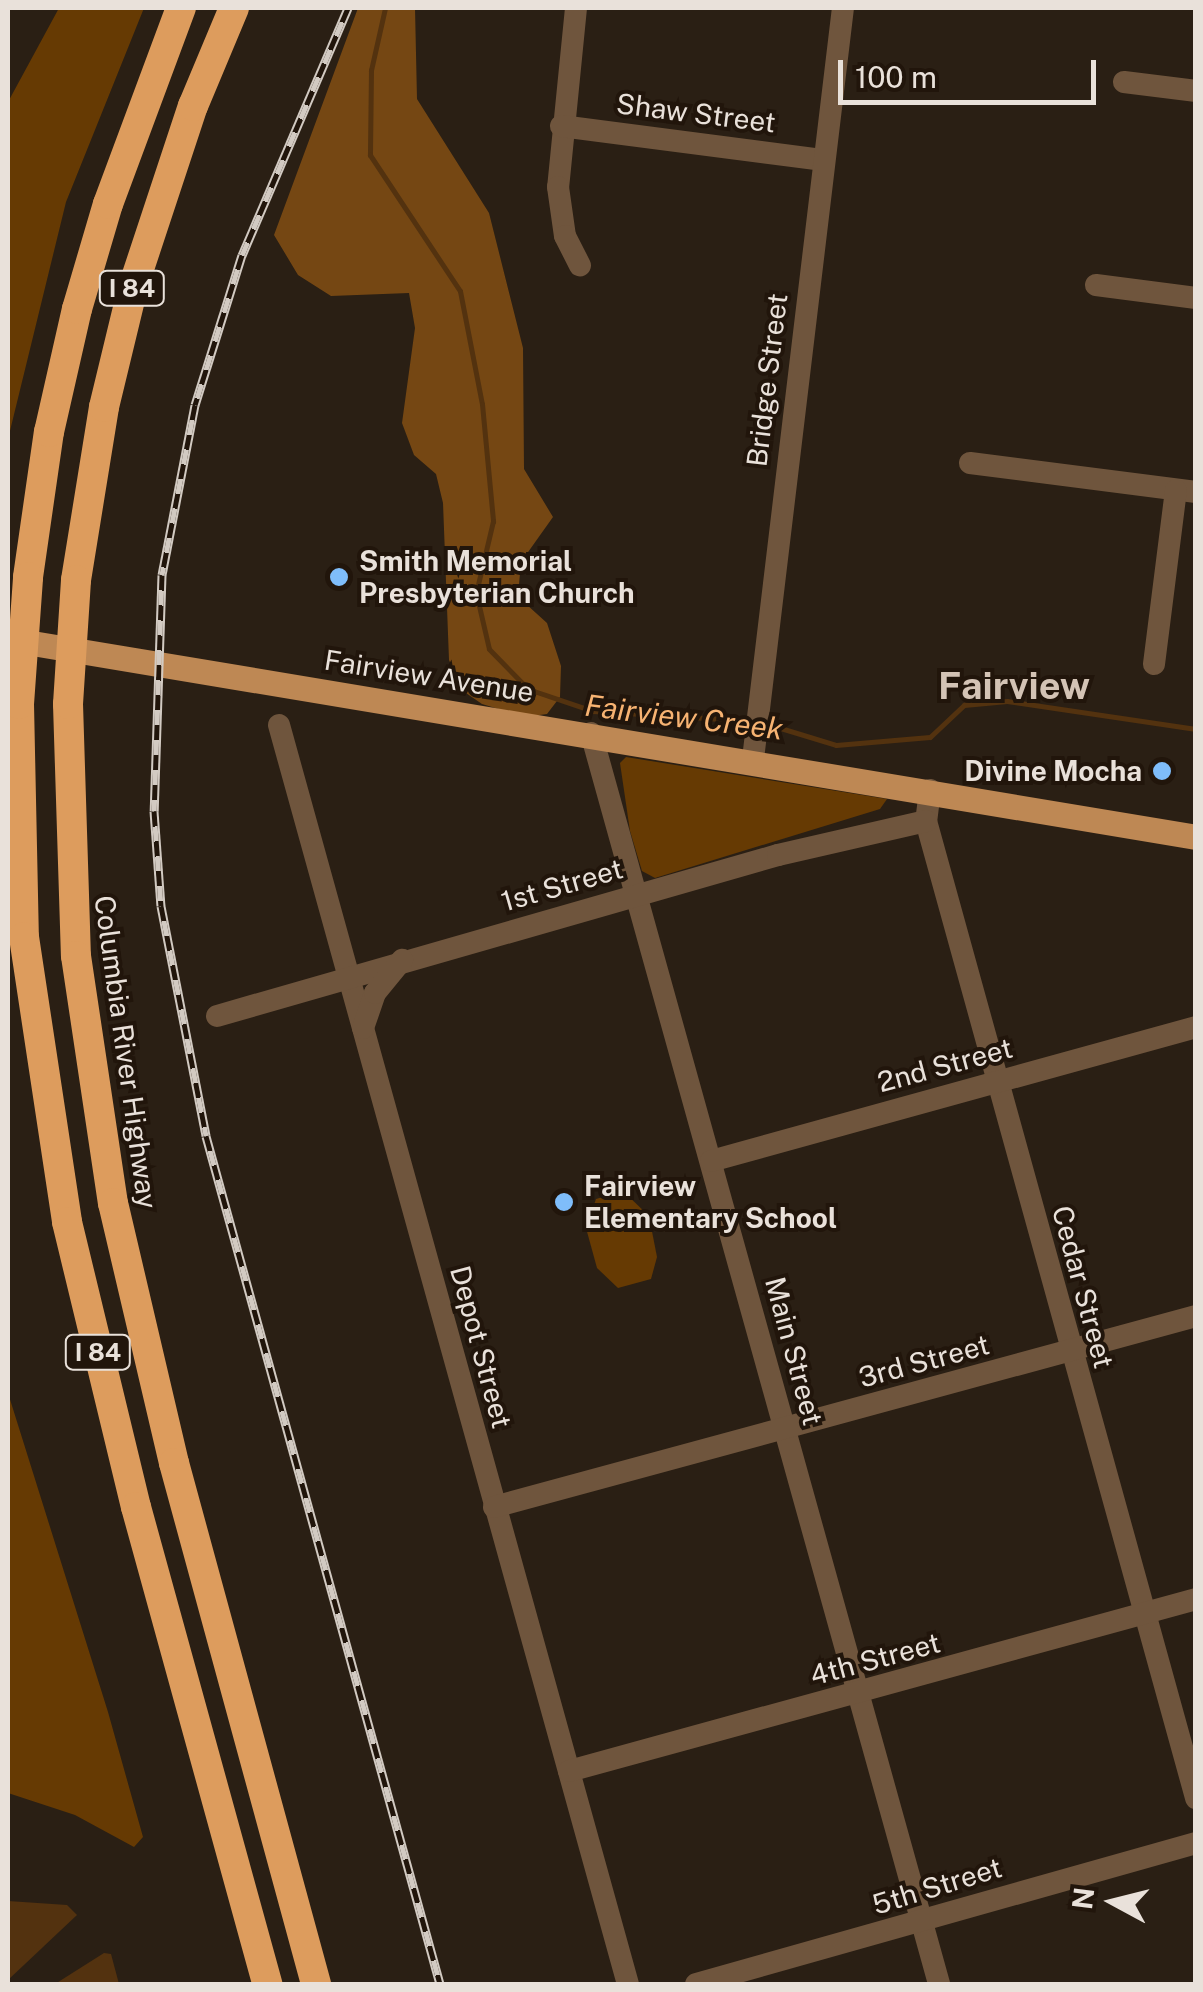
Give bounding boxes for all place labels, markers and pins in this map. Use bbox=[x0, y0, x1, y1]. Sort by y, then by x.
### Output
place label: Smith Memorial Presbyterian Church bbox=[359, 544, 634, 610]
marker: Smith Memorial Presbyterian Church bbox=[328, 566, 350, 588]
place label: Divine Mocha bbox=[964, 754, 1142, 788]
marker: Divine Mocha bbox=[1151, 760, 1173, 782]
place label: Fairview Elementary School bbox=[584, 1169, 837, 1235]
marker: Fairview Elementary School bbox=[553, 1191, 575, 1213]

